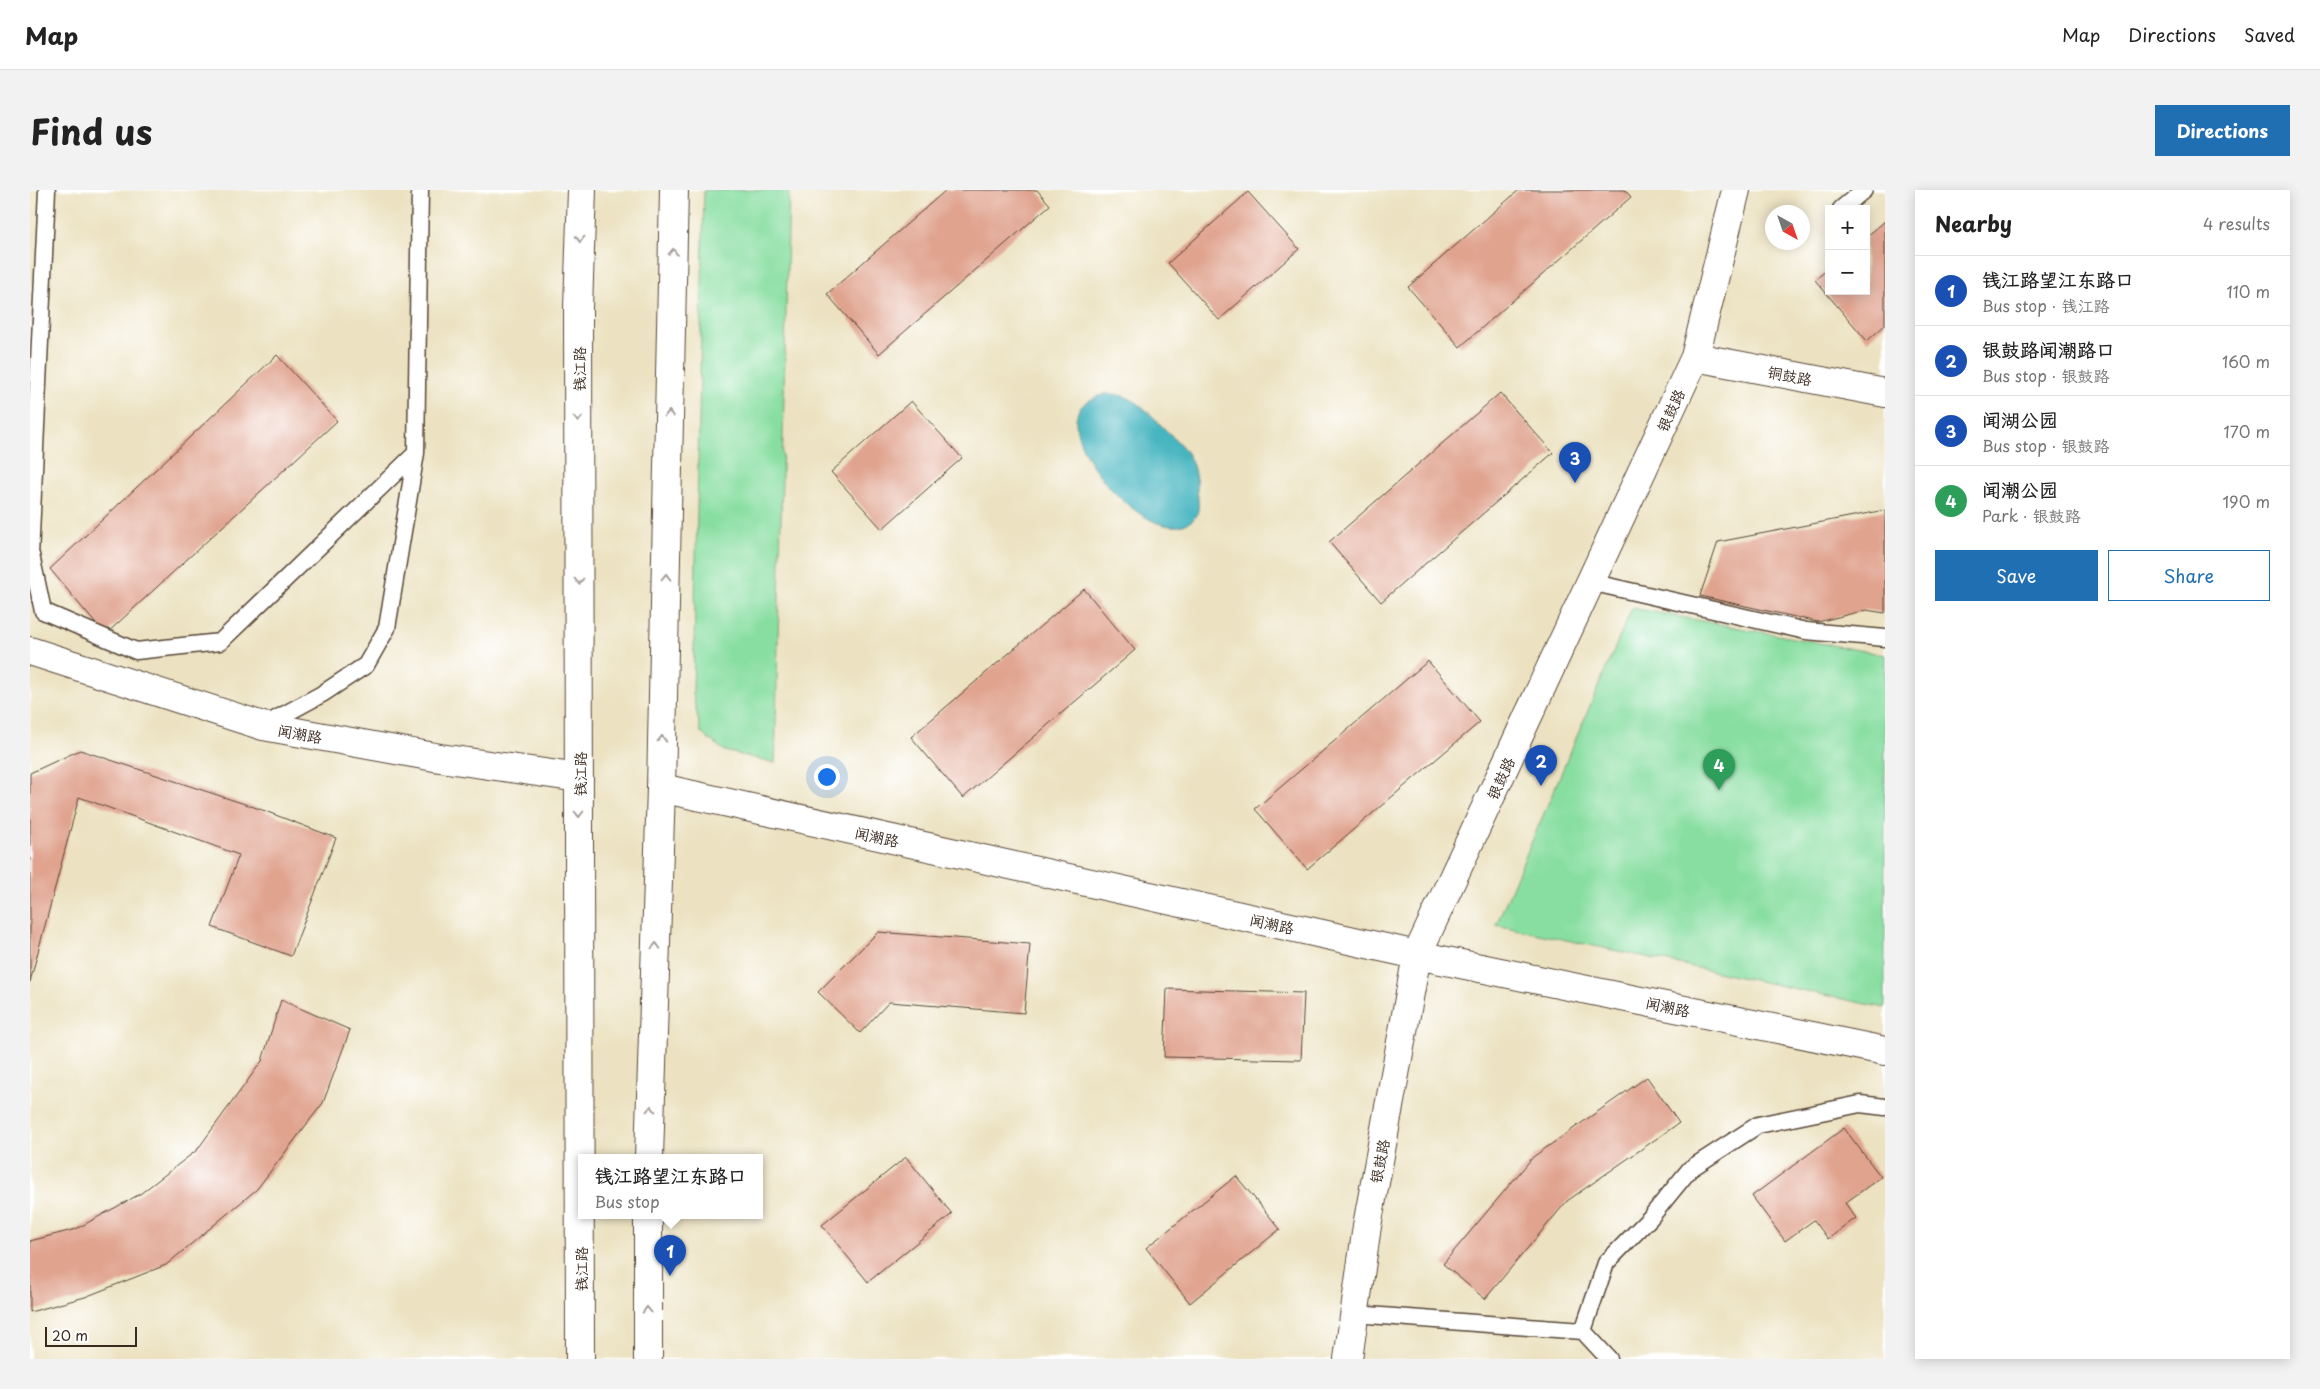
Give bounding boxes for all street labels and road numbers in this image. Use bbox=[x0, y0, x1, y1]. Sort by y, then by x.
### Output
street label: 钱江路 bbox=[567, 346, 590, 392]
street label: 铜鼓路 bbox=[1766, 359, 1814, 391]
street label: 银鼓路 bbox=[1650, 385, 1690, 435]
street label: 闻潮路 bbox=[276, 718, 324, 748]
street label: 钱江路 bbox=[568, 751, 591, 797]
street label: 银鼓路 bbox=[1480, 753, 1520, 803]
street label: 闻潮路 bbox=[853, 820, 901, 852]
street label: 闻潮路 bbox=[1248, 907, 1296, 939]
street label: 闻潮路 bbox=[1644, 990, 1692, 1022]
street label: 银鼓路 bbox=[1363, 1137, 1395, 1185]
street label: 钱江路 bbox=[569, 1246, 592, 1292]

